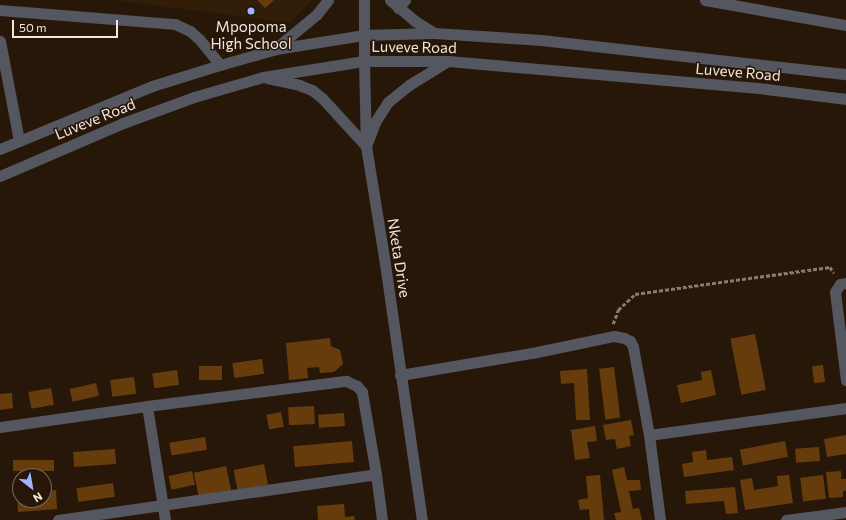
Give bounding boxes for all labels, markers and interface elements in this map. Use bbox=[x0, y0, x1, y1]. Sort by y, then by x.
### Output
marker: Mpopoma High School bbox=[246, 6, 256, 16]
scale bar bbox=[14, 12, 120, 38]
place label: Mpopoma High School bbox=[210, 17, 292, 52]
text: 50 m bbox=[19, 20, 47, 34]
street label: Luveve Road bbox=[371, 37, 457, 57]
street label: Luveve Road bbox=[695, 59, 781, 85]
street label: Luveve Road bbox=[52, 95, 138, 143]
street label: Nketa Drive bbox=[384, 217, 414, 299]
north arrow bbox=[12, 468, 52, 508]
text: N bbox=[31, 490, 45, 506]

